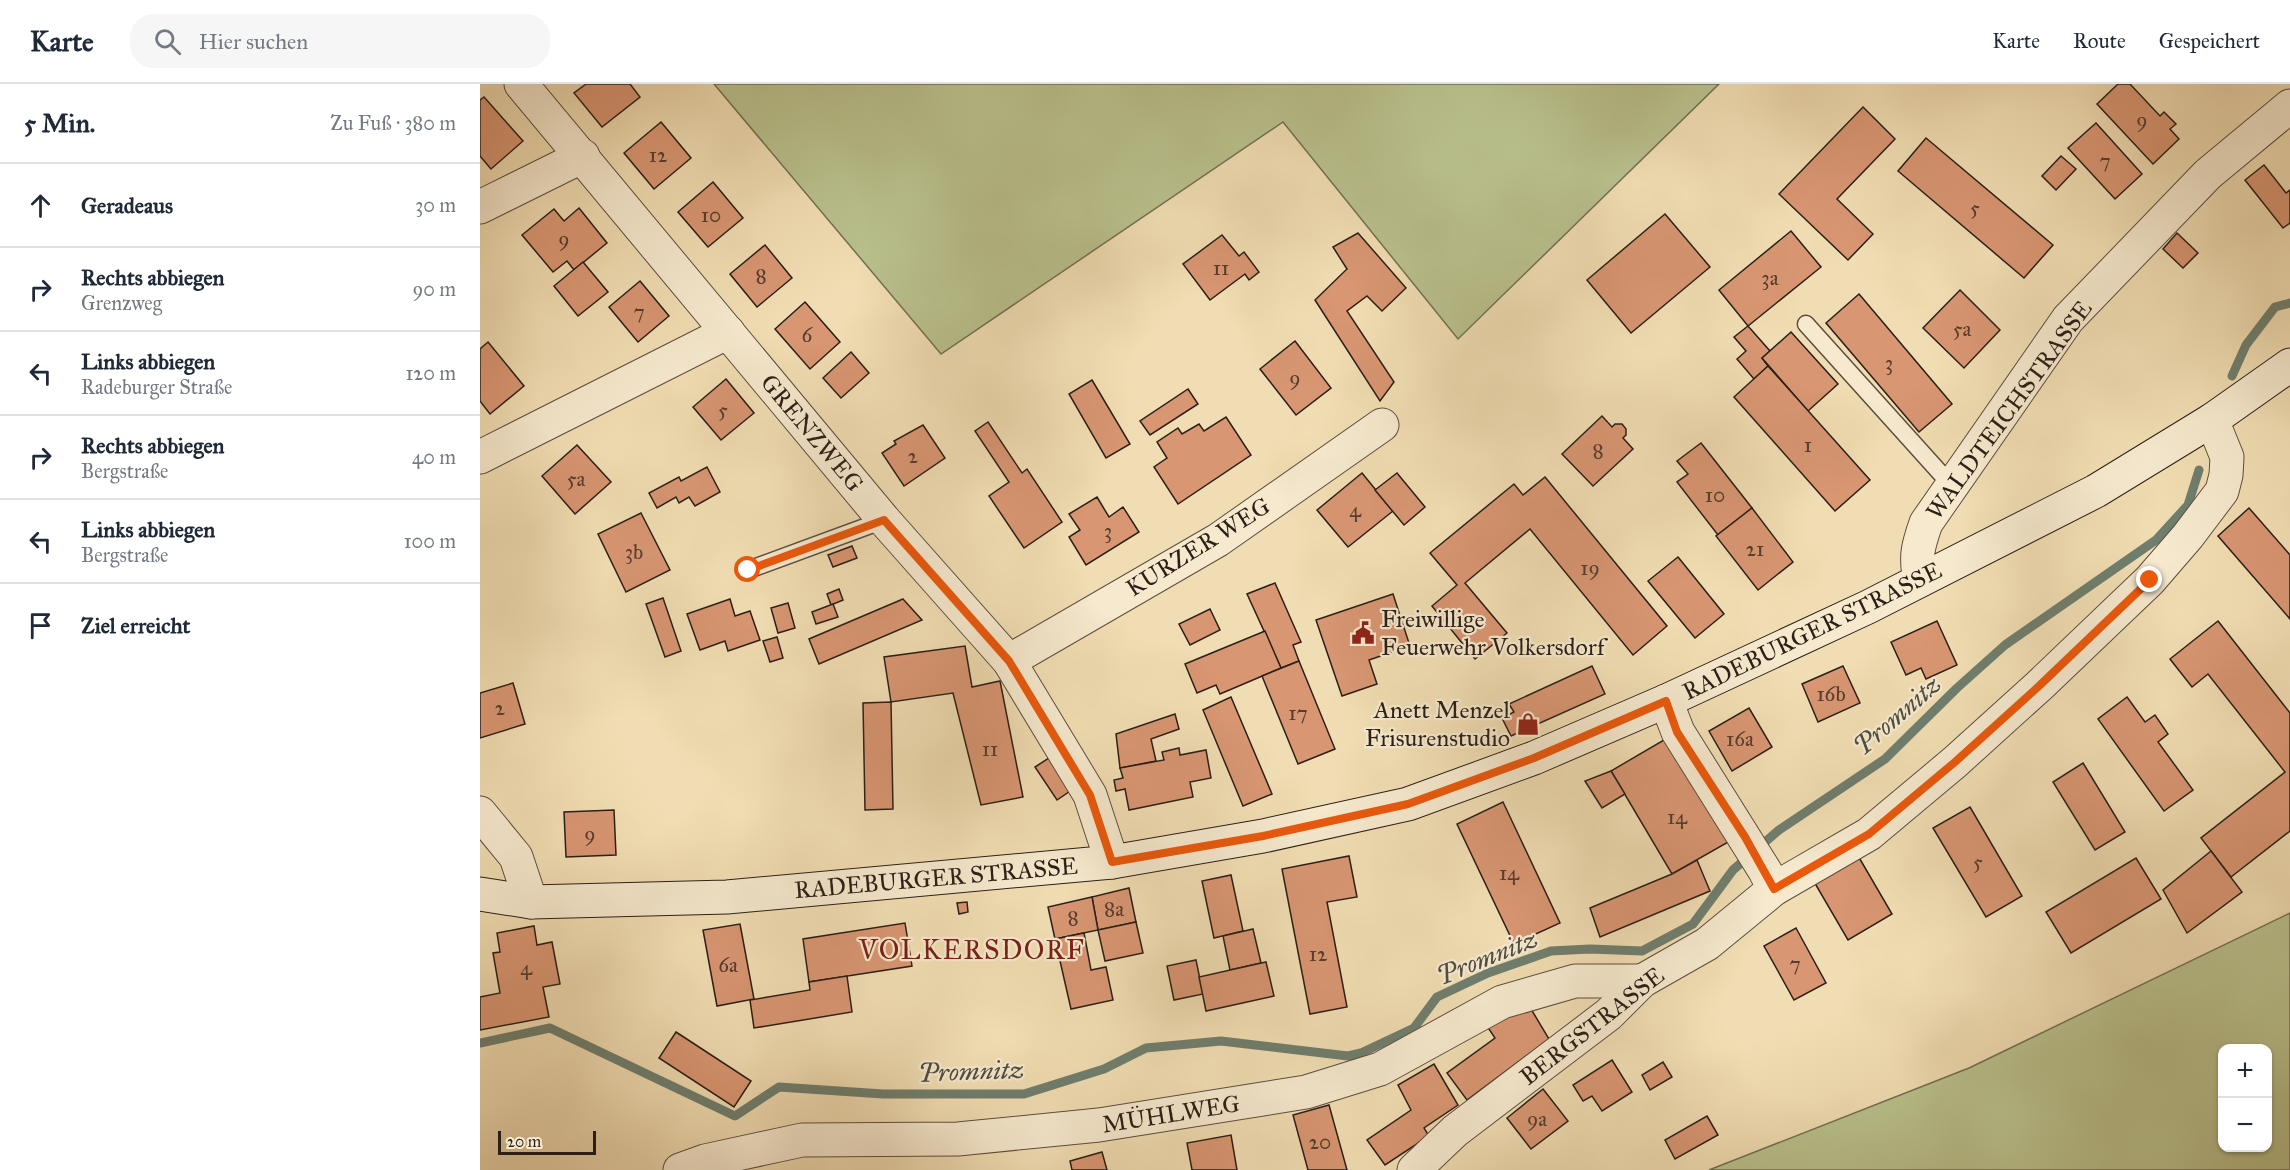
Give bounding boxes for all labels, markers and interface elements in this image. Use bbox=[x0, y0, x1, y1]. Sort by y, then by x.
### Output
search box bbox=[130, 14, 550, 68]
text: Karte bbox=[30, 24, 94, 59]
icon: search bbox=[151, 25, 184, 58]
text: Hier suchen bbox=[199, 28, 308, 55]
text: Karte bbox=[1992, 28, 2040, 54]
text: Route bbox=[2073, 28, 2126, 54]
text: Gespeichert bbox=[2159, 28, 2260, 54]
text: 5 Min. bbox=[24, 107, 95, 139]
house number: 9 bbox=[2136, 107, 2148, 133]
text: Zu Fuß · 380 m bbox=[330, 111, 456, 135]
house number: 12 bbox=[649, 142, 668, 168]
house number: 7 bbox=[2099, 148, 2111, 174]
icon: ahead bbox=[24, 189, 57, 222]
text: Geradeaus bbox=[81, 192, 173, 219]
text: 30 m bbox=[415, 193, 456, 217]
house number: 5 bbox=[1970, 195, 1980, 221]
house number: 10 bbox=[701, 202, 721, 228]
house number: 9 bbox=[558, 226, 570, 252]
house number: 11 bbox=[1213, 255, 1229, 281]
house number: 8 bbox=[755, 263, 767, 289]
text: Rechts abbiegen bbox=[81, 264, 224, 291]
house number: 3a bbox=[1761, 265, 1779, 291]
icon: right bbox=[24, 273, 57, 306]
text: 90 m bbox=[413, 277, 456, 301]
text: Grenzweg bbox=[81, 291, 162, 315]
street label: WALDTEICHSTRASSE bbox=[1919, 295, 2099, 525]
house number: 7 bbox=[633, 299, 645, 325]
house number: 5a bbox=[1953, 316, 1971, 342]
house number: 6 bbox=[802, 322, 814, 348]
text: Links abbiegen bbox=[81, 348, 215, 375]
house number: 3 bbox=[1885, 350, 1893, 376]
icon: left bbox=[24, 357, 57, 390]
text: 120 m bbox=[405, 361, 456, 385]
house number: 9 bbox=[1289, 365, 1301, 391]
street label: GRENZWEG bbox=[754, 368, 870, 498]
text: Radeburger Straße bbox=[81, 375, 232, 399]
house number: 5 bbox=[718, 397, 728, 423]
text: Rechts abbiegen bbox=[81, 432, 224, 459]
house number: 1 bbox=[1804, 432, 1812, 458]
house number: 8 bbox=[1592, 438, 1604, 464]
icon: right bbox=[24, 441, 57, 474]
house number: 2 bbox=[908, 443, 919, 469]
text: 40 m bbox=[412, 445, 456, 469]
text: Bergstraße bbox=[81, 459, 168, 483]
house number: 5a bbox=[567, 466, 585, 492]
house number: 10 bbox=[1705, 482, 1725, 508]
street label: KURZER WEG bbox=[1120, 491, 1276, 603]
house number: 4 bbox=[1349, 497, 1362, 523]
text: Links abbiegen bbox=[81, 516, 215, 543]
house number: 3 bbox=[1104, 518, 1112, 544]
icon: left bbox=[24, 525, 57, 558]
text: 100 m bbox=[404, 529, 456, 553]
house number: 21 bbox=[1746, 536, 1764, 562]
house number: 3b bbox=[625, 539, 643, 565]
text: Bergstraße bbox=[81, 543, 168, 567]
house number: 19 bbox=[1580, 555, 1600, 581]
street label: RADEBURGER STRASSE bbox=[1677, 555, 1947, 707]
route start bbox=[734, 556, 760, 582]
route end bbox=[2136, 566, 2162, 592]
place label: Freiwillige Feuerwehr Volkersdorf bbox=[1381, 604, 1609, 662]
icon: arrive bbox=[24, 609, 57, 642]
text: Ziel erreicht bbox=[81, 612, 190, 639]
public building icon: Freiwillige Feuerwehr Volkersdorf bbox=[1350, 620, 1376, 646]
water label: Promnitz bbox=[1847, 668, 1947, 762]
house number: 16b bbox=[1816, 681, 1846, 707]
house number: 2 bbox=[495, 695, 506, 721]
place label: Anett Menzel Frisurenstudio bbox=[1365, 695, 1511, 753]
house number: 17 bbox=[1288, 700, 1308, 726]
shop icon: Anett Menzel Frisurenstudio bbox=[1515, 711, 1541, 737]
house number: 16a bbox=[1726, 726, 1754, 752]
house number: 11 bbox=[982, 736, 998, 762]
house number: 14 bbox=[1667, 804, 1688, 830]
house number: 9 bbox=[584, 821, 596, 847]
house number: 5 bbox=[1973, 849, 1983, 875]
street label: RADEBURGER STRASSE bbox=[793, 851, 1079, 905]
house number: 14 bbox=[1499, 860, 1520, 886]
house number: 8a bbox=[1104, 896, 1124, 922]
house number: 8 bbox=[1067, 905, 1079, 931]
water label: Promnitz bbox=[1432, 922, 1542, 992]
district label: VOLKERSDORF bbox=[858, 933, 1085, 966]
house number: 12 bbox=[1309, 941, 1328, 967]
house number: 7 bbox=[1789, 951, 1801, 977]
house number: 6a bbox=[718, 952, 738, 978]
house number: 4 bbox=[520, 955, 533, 981]
street label: BERGSTRASSE bbox=[1514, 960, 1670, 1092]
map controls bbox=[2218, 1044, 2272, 1152]
button: + bbox=[2218, 1044, 2272, 1098]
water label: Promnitz bbox=[918, 1053, 1024, 1089]
street label: MÜHLWEG bbox=[1100, 1088, 1242, 1140]
button: − bbox=[2218, 1098, 2272, 1152]
house number: 9a bbox=[1527, 1106, 1547, 1132]
scale bar bbox=[498, 1128, 596, 1156]
house number: 20 bbox=[1309, 1129, 1331, 1155]
text: 20 m bbox=[507, 1132, 541, 1151]

